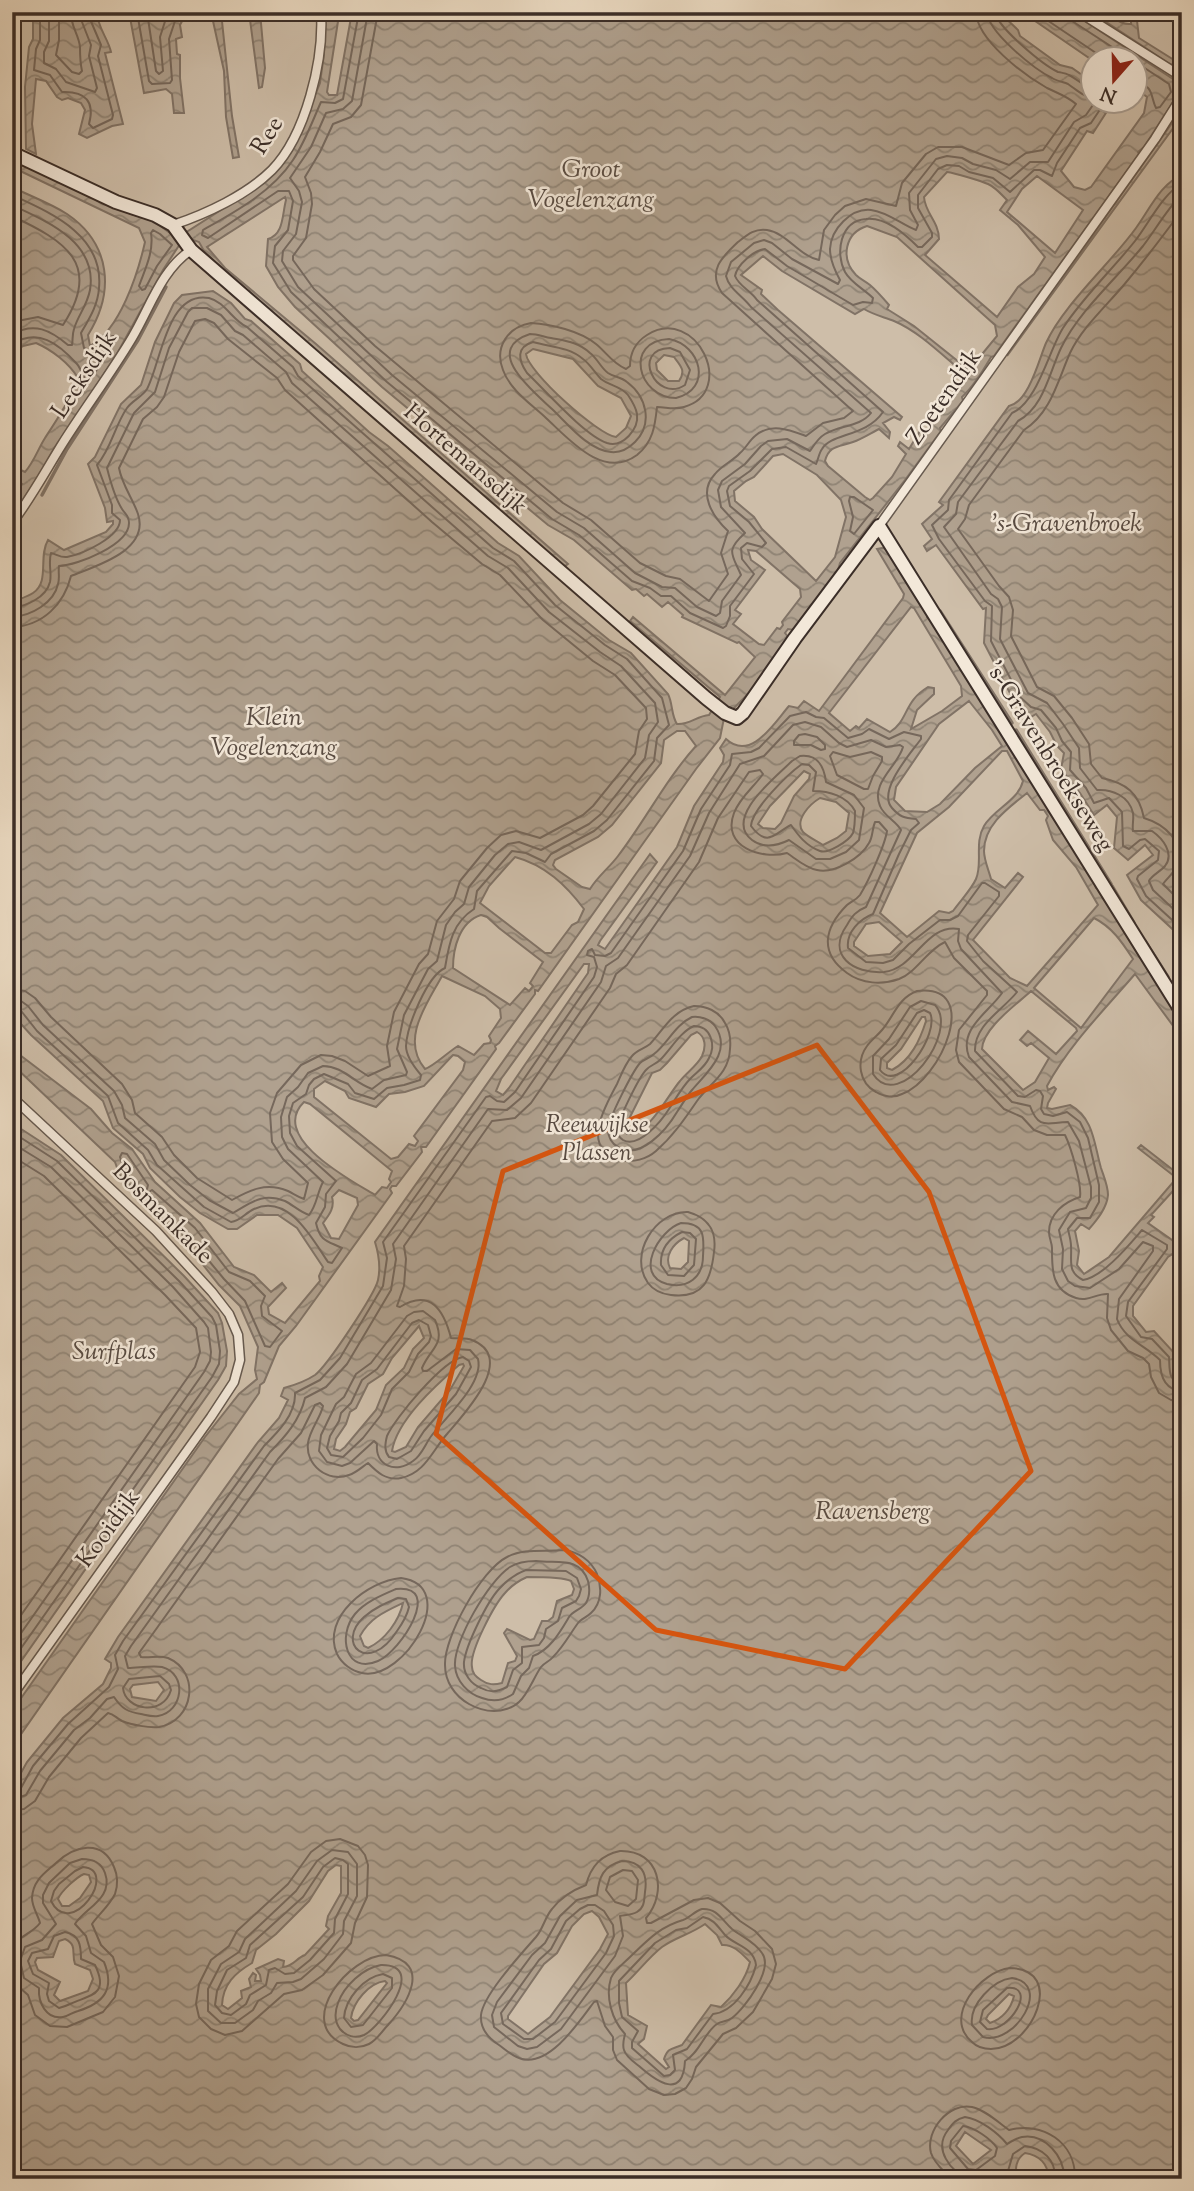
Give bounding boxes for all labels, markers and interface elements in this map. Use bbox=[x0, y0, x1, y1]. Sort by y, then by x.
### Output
north arrow bbox=[1078, 46, 1148, 116]
text: N bbox=[1097, 78, 1121, 109]
street label: Ree bbox=[243, 111, 293, 161]
water label: Groot Vogelenzang bbox=[527, 152, 655, 219]
street label: Lecksdijk bbox=[44, 324, 126, 426]
street label: Zoetendijk bbox=[899, 342, 991, 452]
street label: Hortemansdijk bbox=[395, 396, 535, 524]
water label: 's-Gravenbroek bbox=[992, 506, 1142, 543]
street label: 's-Gravenbroekseweg bbox=[976, 655, 1122, 859]
water label: Klein Vogelenzang bbox=[210, 700, 338, 767]
park label: Reeuwijkse Plassen bbox=[546, 1109, 648, 1171]
street label: Bosmankade bbox=[104, 1156, 220, 1272]
water label: Surfplas bbox=[72, 1334, 156, 1371]
street label: Kooidijk bbox=[69, 1483, 149, 1575]
water label: Ravensberg bbox=[815, 1494, 931, 1531]

